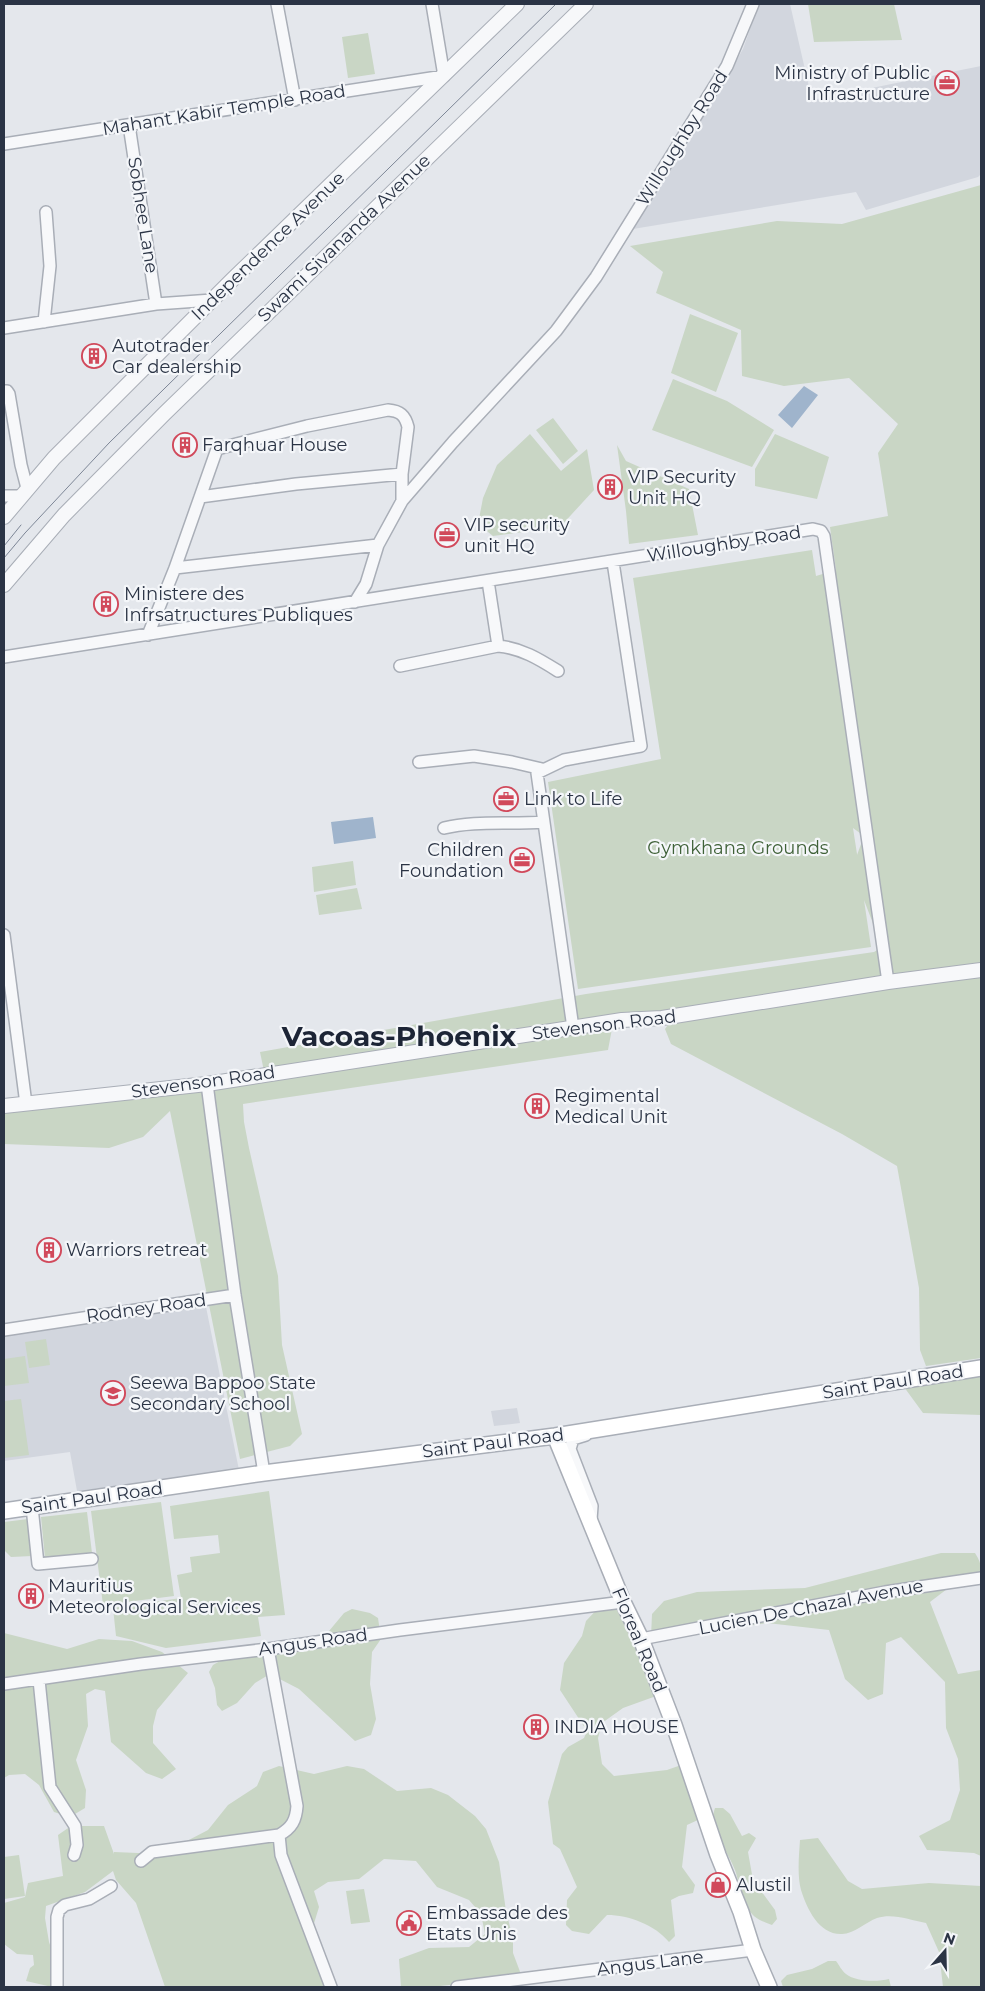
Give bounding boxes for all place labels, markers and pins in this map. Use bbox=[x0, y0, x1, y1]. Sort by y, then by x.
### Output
place label: Ministry of Public Infrastructure bbox=[774, 62, 930, 105]
office icon: Ministry of Public Infrastructure bbox=[934, 70, 960, 96]
place label: Autotrader Car dealership bbox=[112, 335, 242, 378]
building icon: Autotrader Car dealership bbox=[81, 343, 107, 369]
building icon: Farqhuar House bbox=[172, 432, 198, 458]
place label: Farqhuar House bbox=[202, 434, 347, 456]
place label: VIP Security Unit HQ bbox=[628, 466, 736, 509]
building icon: VIP Security Unit HQ bbox=[597, 474, 623, 500]
place label: VIP security unit HQ bbox=[464, 514, 570, 557]
office icon: VIP security unit HQ bbox=[434, 522, 460, 548]
place label: Ministere des Infrsatructures Publiques bbox=[124, 583, 353, 626]
building icon: Ministere des Infrsatructures Publiques bbox=[93, 591, 119, 617]
office icon: Link to Life bbox=[493, 786, 519, 812]
place label: Link to Life bbox=[524, 788, 622, 810]
place label: Children Foundation bbox=[399, 839, 504, 882]
office icon: Children Foundation bbox=[509, 847, 535, 873]
place label: Regimental Medical Unit bbox=[554, 1085, 668, 1128]
building icon: Regimental Medical Unit bbox=[524, 1093, 550, 1119]
building icon: Warriors retreat bbox=[36, 1237, 62, 1263]
place label: Warriors retreat bbox=[66, 1239, 207, 1261]
place label: Seewa Bappoo State Secondary School bbox=[130, 1372, 316, 1415]
school or university icon: Seewa Bappoo State Secondary School bbox=[100, 1380, 126, 1406]
place label: Mauritius Meteorological Services bbox=[48, 1575, 261, 1618]
building icon: Mauritius Meteorological Services bbox=[18, 1583, 44, 1609]
building icon: INDIA HOUSE bbox=[523, 1714, 549, 1740]
place label: INDIA HOUSE bbox=[554, 1716, 679, 1738]
shop icon: Alustil bbox=[705, 1872, 731, 1898]
place label: Alustil bbox=[736, 1874, 792, 1896]
place label: Embassade des Etats Unis bbox=[426, 1902, 568, 1945]
public building icon: Embassade des Etats Unis bbox=[396, 1910, 422, 1936]

